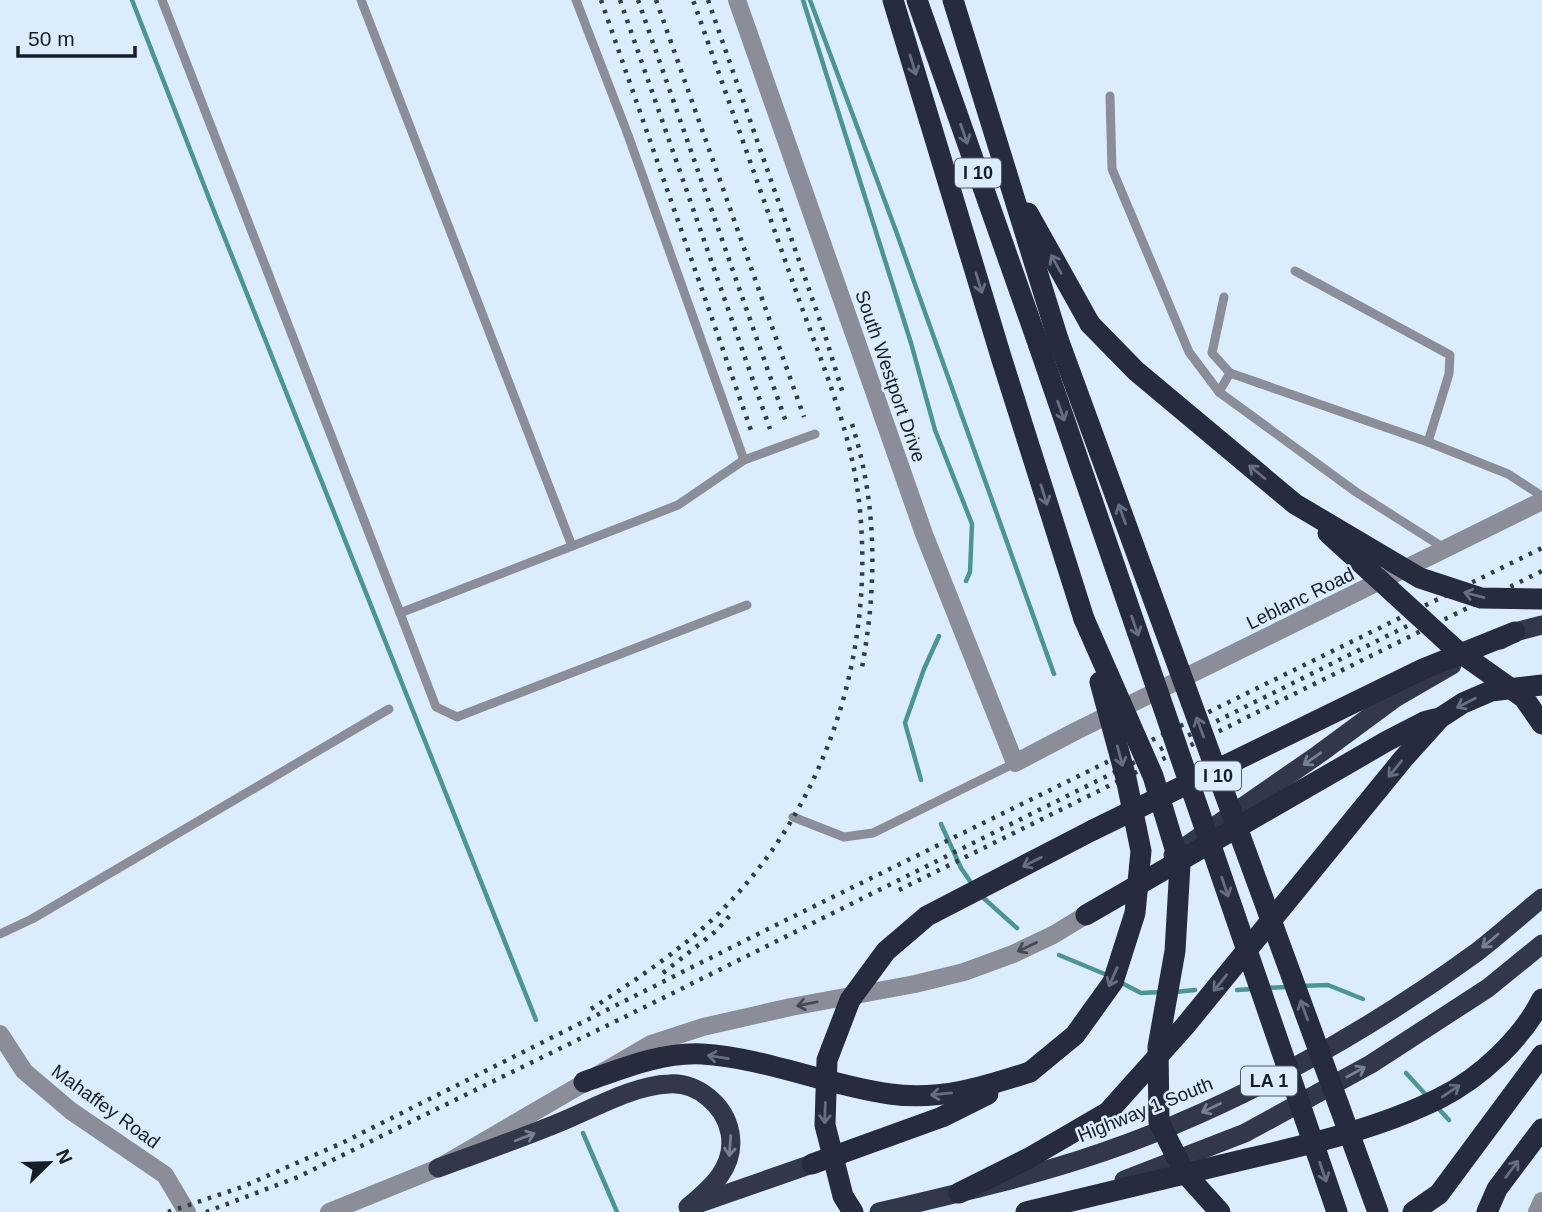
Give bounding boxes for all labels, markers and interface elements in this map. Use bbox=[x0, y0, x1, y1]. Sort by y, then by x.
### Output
scale bar bbox=[18, 14, 135, 58]
text: 50 m bbox=[28, 27, 75, 50]
one-way arrow bbox=[908, 54, 920, 76]
one-way arrow bbox=[959, 122, 971, 144]
road number: I 10 bbox=[955, 158, 1001, 188]
one-way arrow bbox=[1049, 255, 1063, 275]
one-way arrow bbox=[973, 272, 986, 294]
street label: South Westport Drive bbox=[851, 288, 930, 465]
one-way arrow bbox=[1056, 399, 1068, 421]
one-way arrow bbox=[1248, 464, 1266, 480]
one-way arrow bbox=[1039, 484, 1052, 506]
one-way arrow bbox=[1115, 503, 1127, 525]
street label: Leblanc Road bbox=[1243, 563, 1358, 634]
one-way arrow bbox=[1464, 588, 1486, 601]
one-way arrow bbox=[1130, 614, 1142, 636]
one-way arrow bbox=[1456, 696, 1477, 710]
one-way arrow bbox=[1193, 717, 1205, 739]
one-way arrow bbox=[1114, 744, 1127, 767]
one-way arrow bbox=[1303, 752, 1322, 766]
one-way arrow bbox=[1387, 759, 1403, 777]
road number: I 10 bbox=[1195, 762, 1241, 790]
one-way arrow bbox=[1022, 855, 1043, 869]
one-way arrow bbox=[1220, 876, 1232, 898]
one-way arrow bbox=[1481, 934, 1499, 949]
one-way arrow bbox=[1016, 941, 1038, 954]
one-way arrow bbox=[1106, 966, 1119, 987]
one-way arrow bbox=[1213, 974, 1228, 992]
one-way arrow bbox=[796, 998, 819, 1012]
one-way arrow bbox=[1296, 999, 1309, 1021]
one-way arrow bbox=[707, 1050, 729, 1063]
street label: Mahaffey Road bbox=[48, 1060, 164, 1153]
one-way arrow bbox=[1345, 1065, 1365, 1079]
road number: LA 1 bbox=[1241, 1066, 1297, 1096]
street label: Highway 1 South bbox=[1075, 1073, 1216, 1146]
one-way arrow bbox=[1440, 1083, 1460, 1097]
one-way arrow bbox=[930, 1088, 953, 1101]
one-way arrow bbox=[819, 1101, 832, 1124]
one-way arrow bbox=[1201, 1102, 1222, 1115]
north arrow bbox=[14, 1128, 84, 1198]
one-way arrow bbox=[514, 1129, 536, 1142]
one-way arrow bbox=[723, 1134, 736, 1157]
text: N bbox=[52, 1146, 77, 1167]
one-way arrow bbox=[1318, 1160, 1330, 1182]
one-way arrow bbox=[1504, 1160, 1519, 1179]

